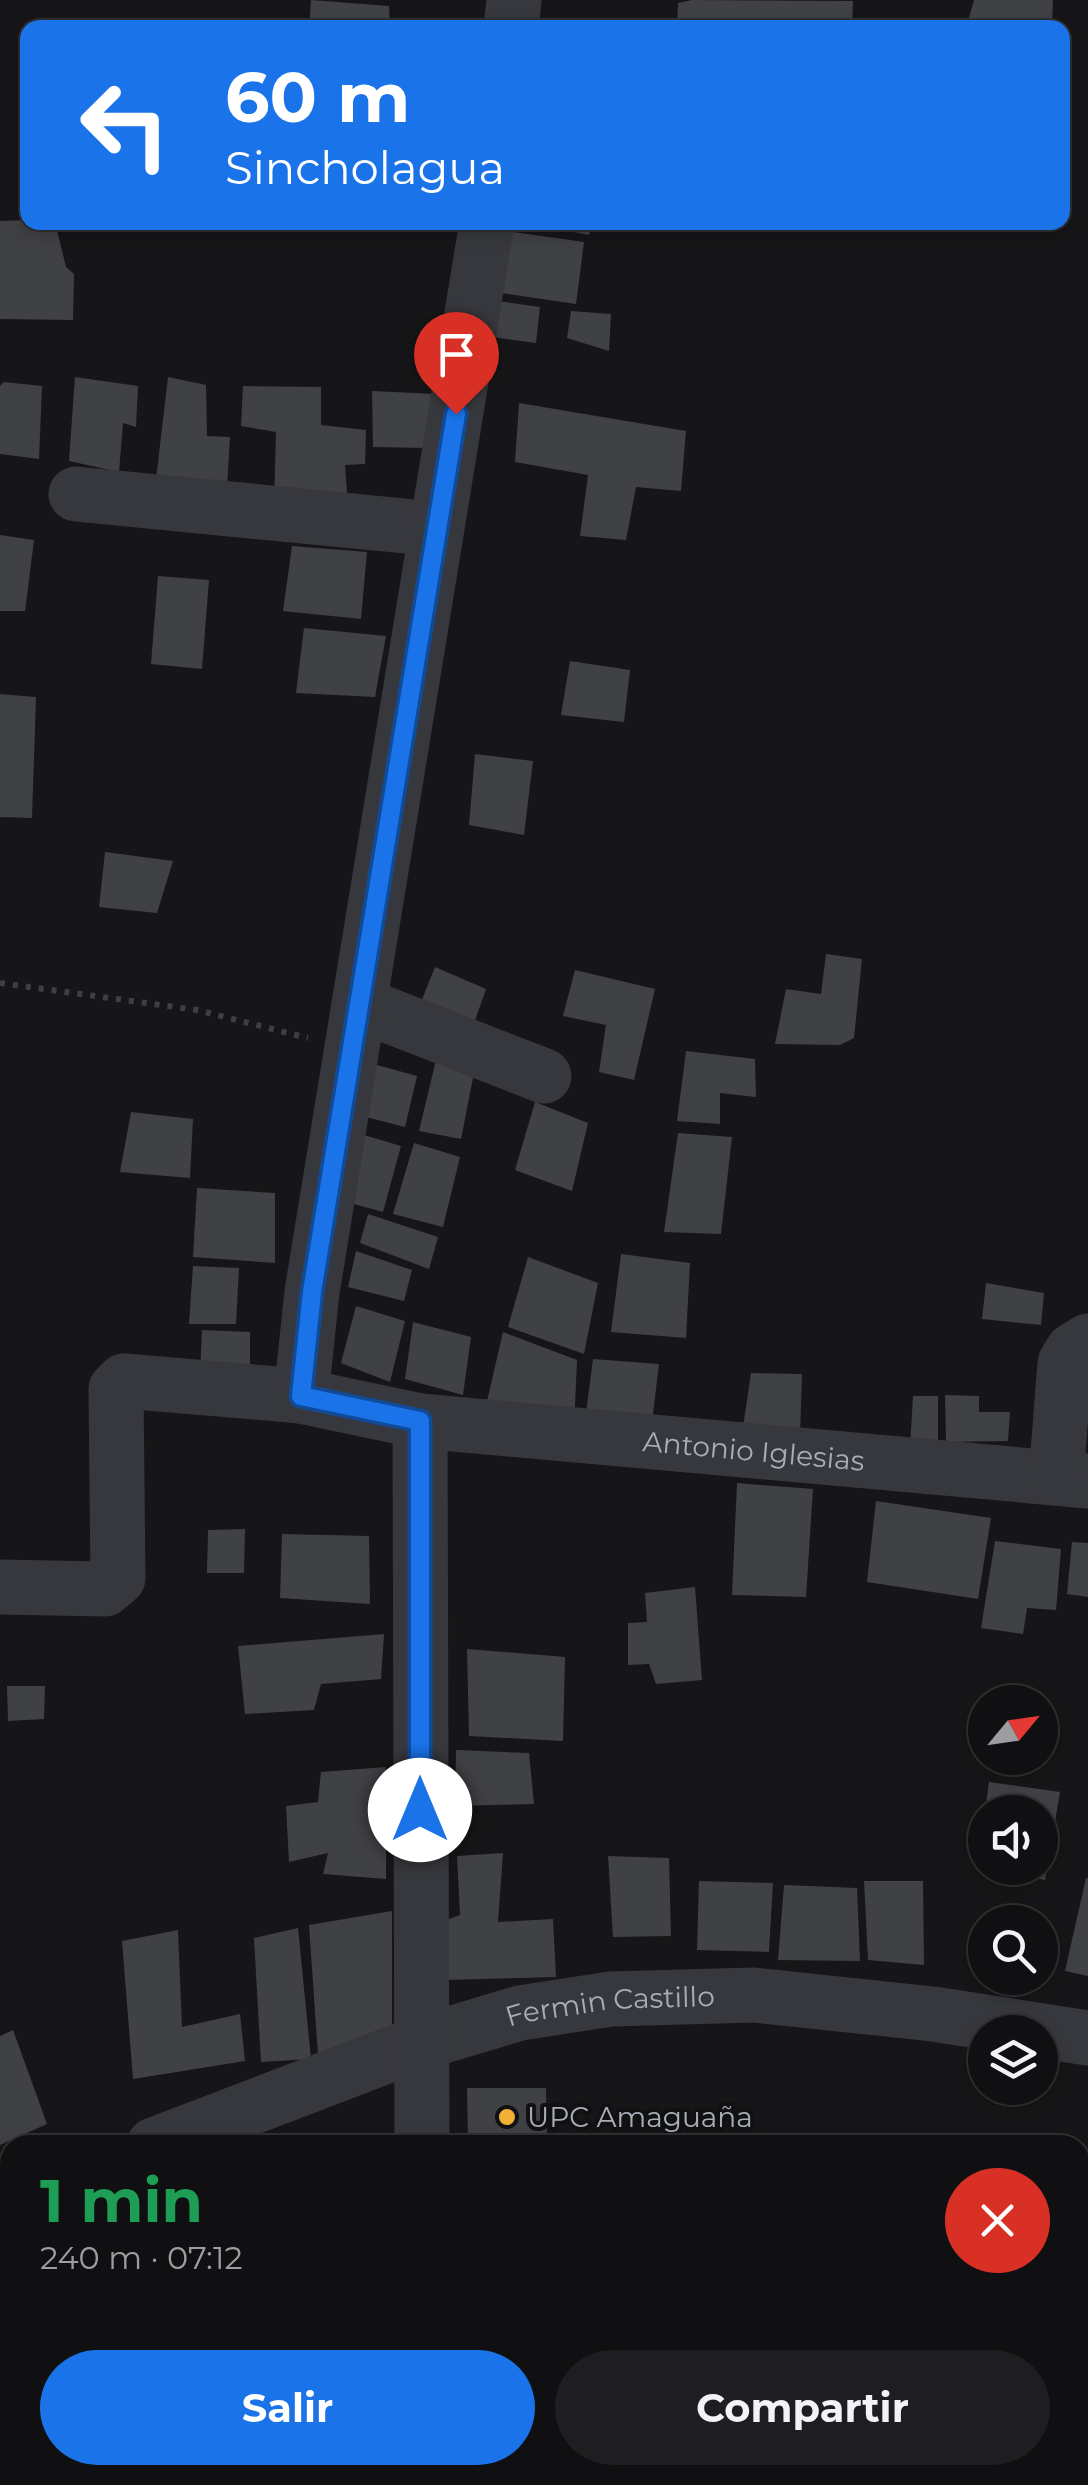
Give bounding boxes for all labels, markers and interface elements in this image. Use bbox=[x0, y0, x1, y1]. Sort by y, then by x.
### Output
text: 60 m bbox=[225, 54, 410, 140]
icon: left bbox=[60, 60, 190, 190]
text: Sincholagua bbox=[225, 140, 505, 195]
pin bbox=[414, 312, 499, 415]
icon: arrive bbox=[429, 327, 484, 382]
street label: Antonio Iglesias bbox=[641, 1424, 866, 1478]
north arrow bbox=[968, 1685, 1058, 1775]
map controls bbox=[968, 1685, 1058, 2105]
position arrow bbox=[368, 1758, 472, 1862]
button: sound bbox=[968, 1795, 1058, 1885]
button: search bbox=[968, 1905, 1058, 1995]
street label: Fermin Castillo bbox=[501, 1979, 715, 2033]
button: layers bbox=[968, 2015, 1058, 2105]
place label: UPC Amaguaña bbox=[527, 2100, 753, 2134]
marker: UPC Amaguaña bbox=[496, 2106, 518, 2128]
text: 1 min bbox=[40, 2164, 203, 2237]
button: close bbox=[945, 2168, 1050, 2273]
text: 240 m · 07:12 bbox=[40, 2238, 243, 2277]
button: Salir bbox=[40, 2350, 535, 2465]
button: Compartir bbox=[555, 2350, 1050, 2465]

